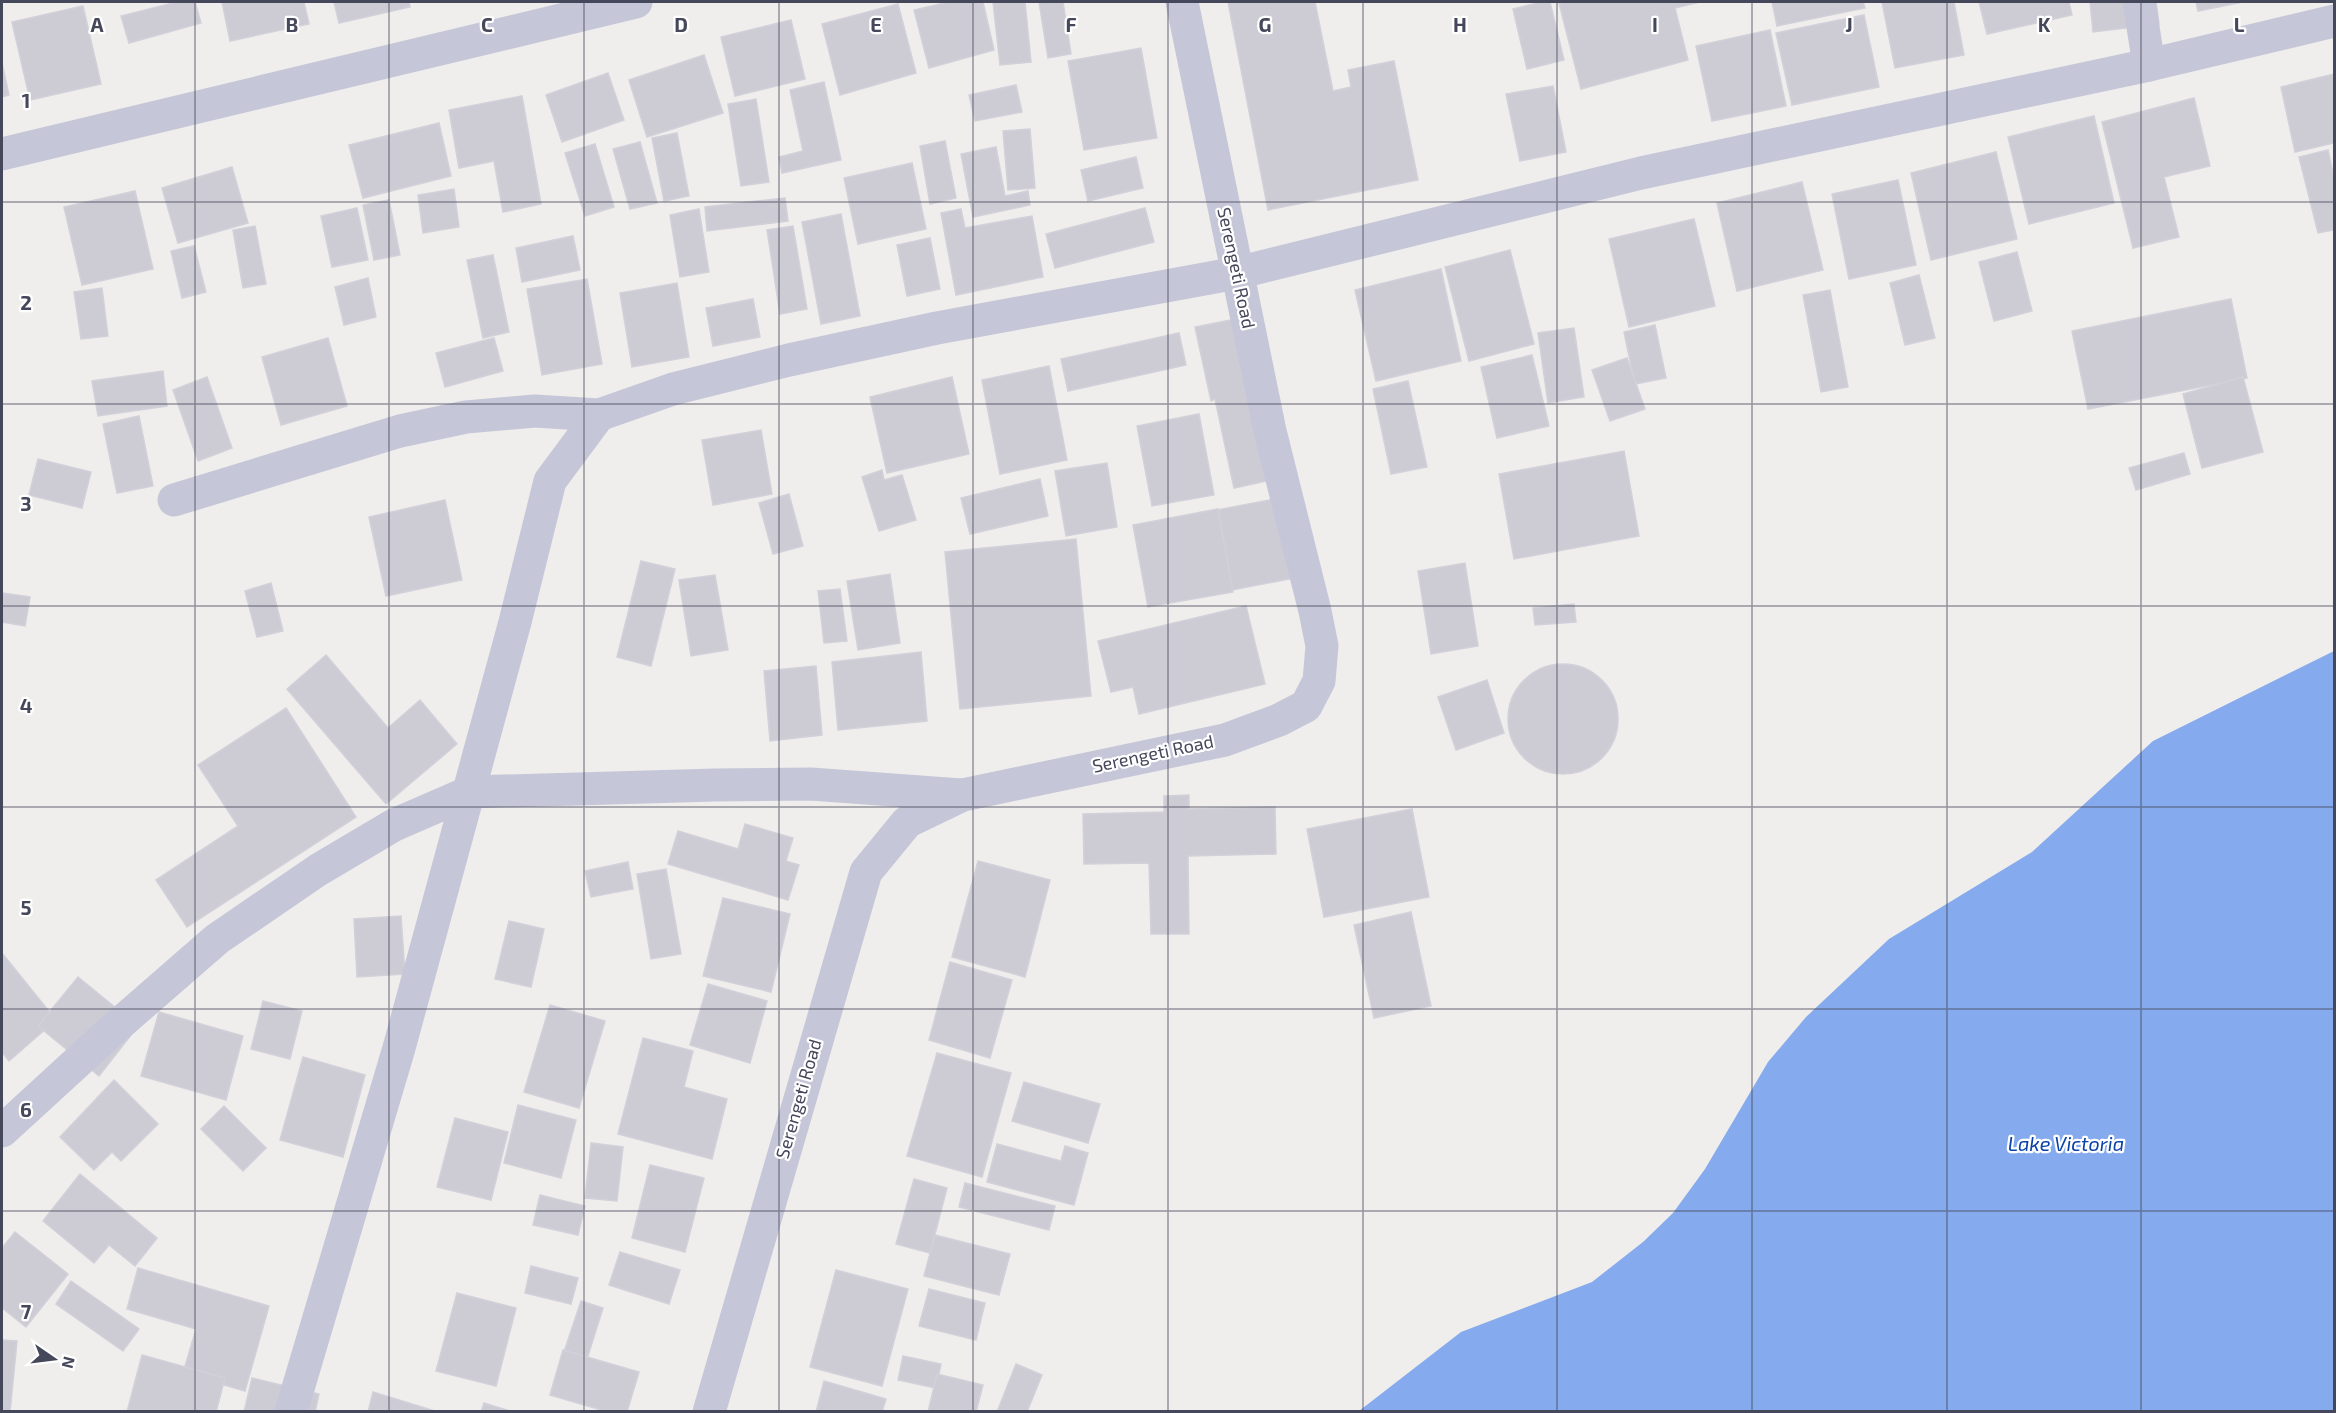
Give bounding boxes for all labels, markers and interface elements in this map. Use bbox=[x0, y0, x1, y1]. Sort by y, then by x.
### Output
text: A bbox=[90, 12, 104, 36]
text: B bbox=[286, 12, 298, 36]
text: C bbox=[481, 12, 493, 36]
text: D bbox=[674, 12, 688, 36]
text: E bbox=[870, 12, 882, 36]
text: F bbox=[1065, 12, 1077, 36]
text: G bbox=[1259, 12, 1271, 36]
text: H bbox=[1453, 12, 1467, 36]
text: I bbox=[1652, 12, 1658, 36]
text: J bbox=[1845, 12, 1853, 36]
text: K bbox=[2038, 12, 2051, 36]
text: L bbox=[2234, 12, 2245, 36]
text: 1 bbox=[22, 88, 30, 112]
street label: Serengeti Road bbox=[1213, 205, 1261, 330]
text: 2 bbox=[20, 290, 32, 314]
text: 3 bbox=[20, 491, 32, 515]
text: 4 bbox=[20, 693, 33, 717]
street label: Serengeti Road bbox=[1090, 729, 1215, 777]
text: 5 bbox=[20, 895, 32, 919]
street label: Serengeti Road bbox=[770, 1036, 826, 1161]
text: 6 bbox=[20, 1097, 32, 1121]
water label: Lake Victoria bbox=[2008, 1131, 2124, 1155]
text: 7 bbox=[21, 1299, 32, 1323]
north arrow bbox=[24, 1329, 84, 1389]
text: N bbox=[58, 1355, 80, 1371]

